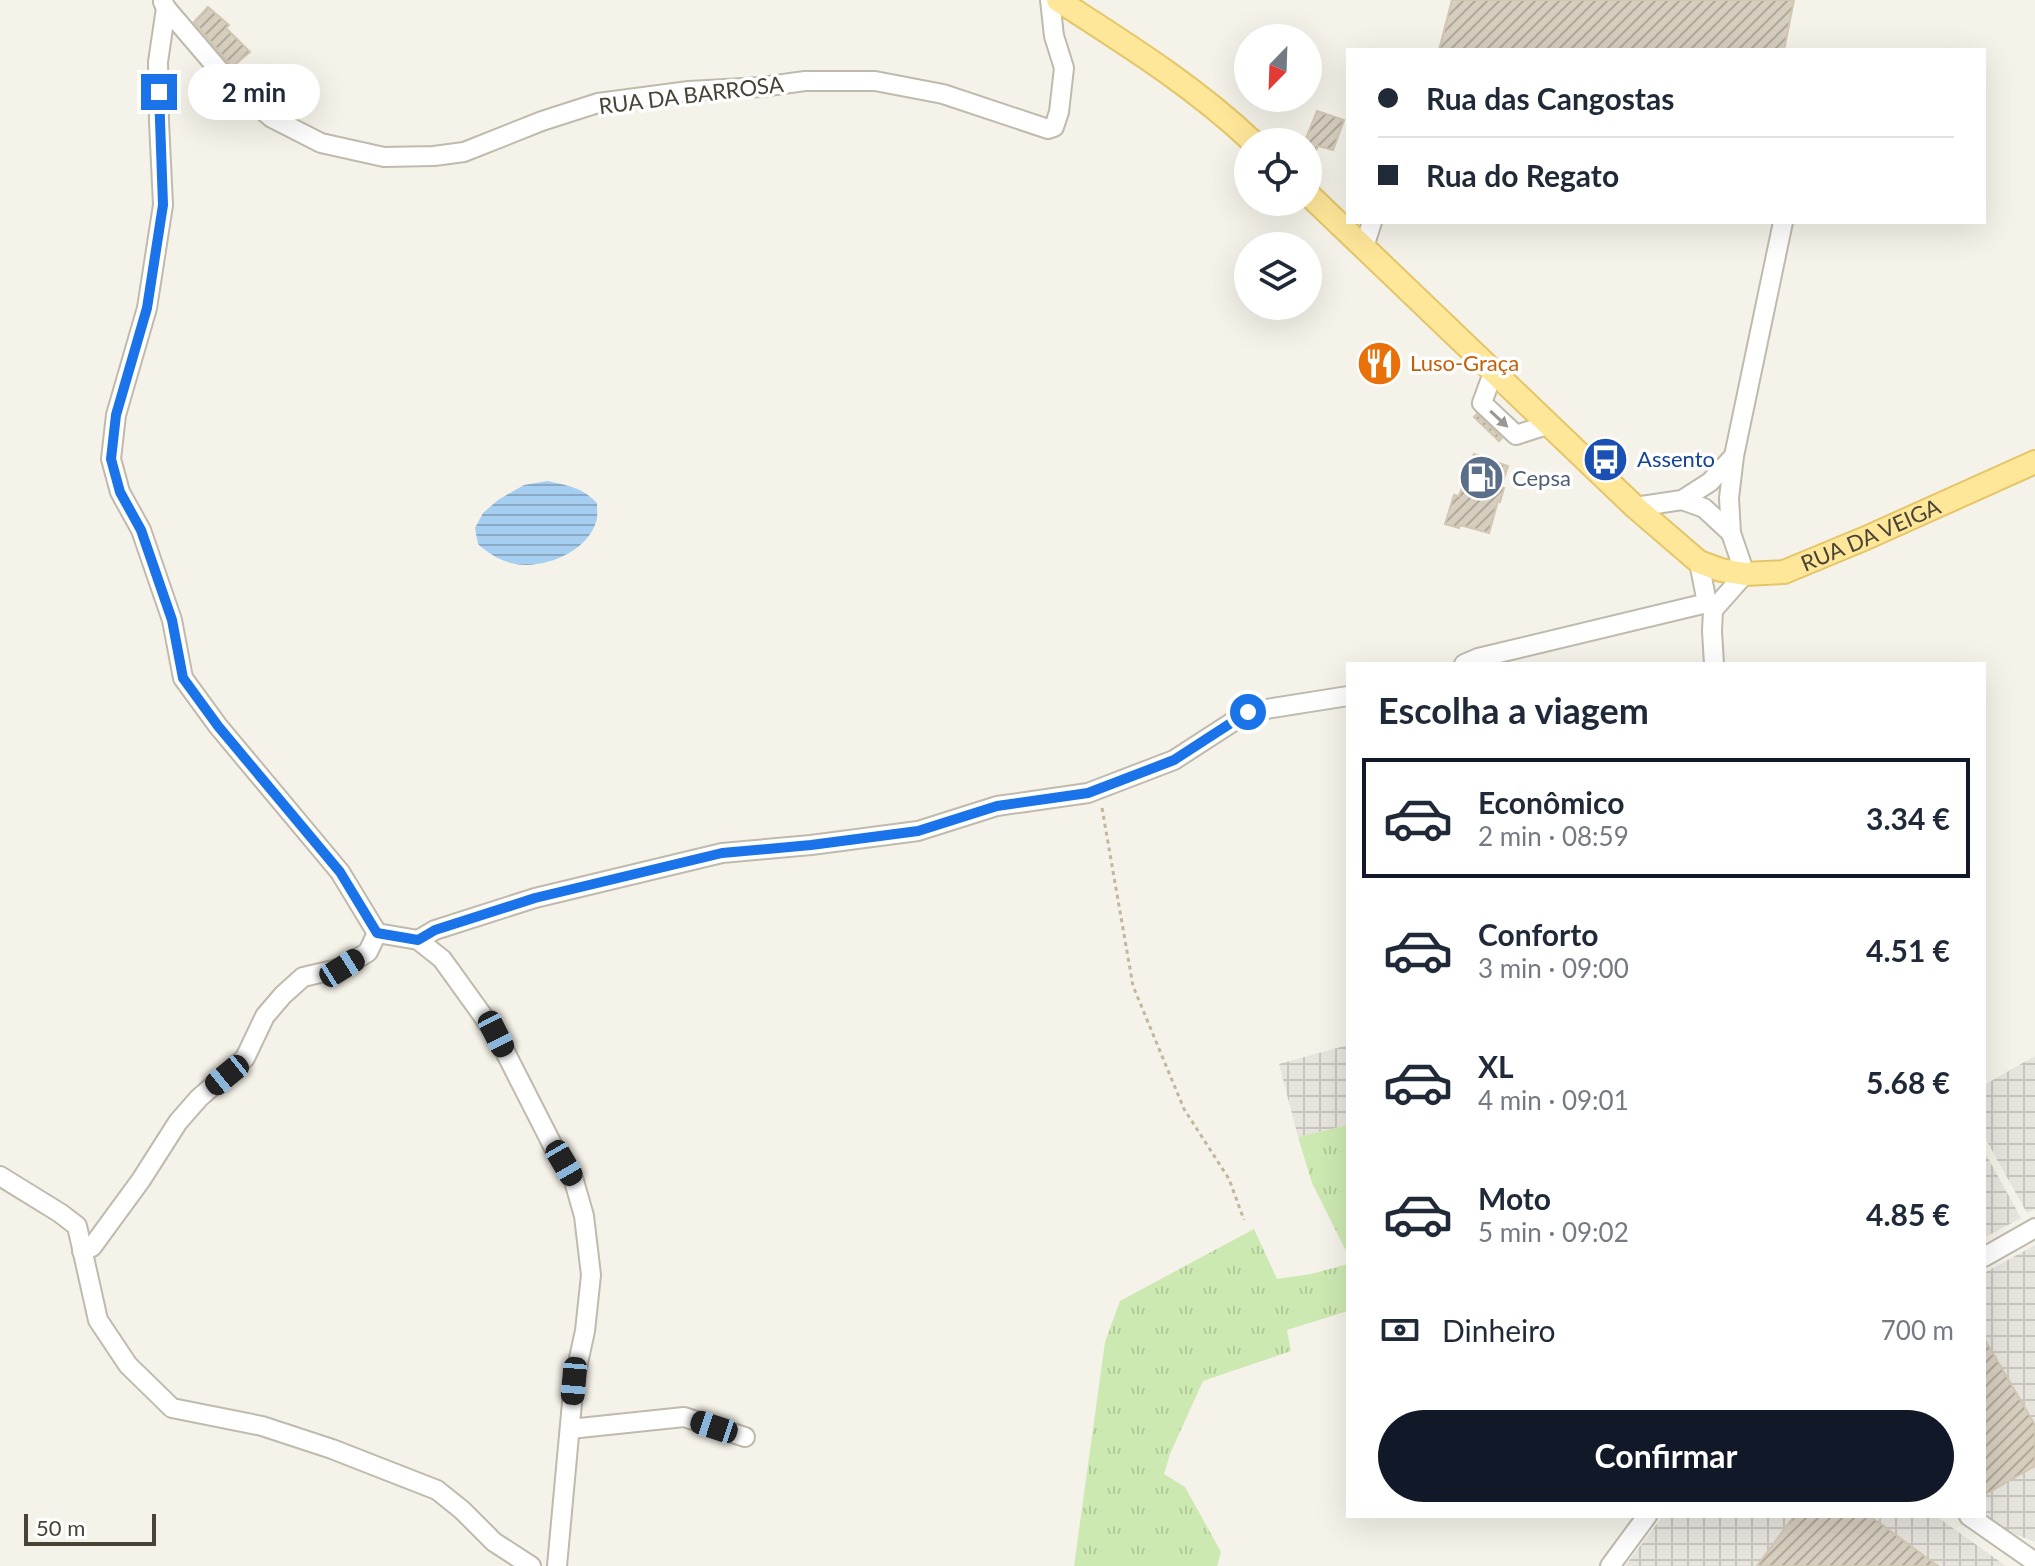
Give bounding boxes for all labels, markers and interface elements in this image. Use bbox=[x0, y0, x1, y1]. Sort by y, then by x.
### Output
north arrow bbox=[1234, 24, 1322, 112]
map controls bbox=[1234, 24, 1322, 320]
callout: 2 min bbox=[187, 64, 319, 120]
street label: RUA DA BARROSA bbox=[597, 70, 785, 119]
route end bbox=[141, 74, 177, 110]
text: 2 min bbox=[222, 76, 286, 108]
text: Rua das Cangostas bbox=[1426, 80, 1674, 116]
button: locate bbox=[1234, 128, 1322, 216]
text: Rua do Regato bbox=[1426, 157, 1619, 193]
button: layers bbox=[1234, 232, 1322, 320]
restaurant icon: Luso-Graça bbox=[1355, 339, 1403, 387]
place label: Luso-Graça bbox=[1410, 349, 1519, 376]
one-way arrow bbox=[1489, 410, 1508, 428]
bus stop icon: Assento bbox=[1582, 435, 1630, 483]
place label: Assento bbox=[1637, 445, 1715, 472]
fuel station icon: Cepsa bbox=[1457, 454, 1505, 502]
place label: Cepsa bbox=[1512, 464, 1571, 491]
street label: RUA DA VEIGA bbox=[1797, 492, 1944, 577]
text: Escolha a viagem bbox=[1378, 688, 1649, 732]
route start bbox=[1230, 694, 1266, 730]
icon: car bbox=[1382, 782, 1454, 854]
text: Econômico bbox=[1478, 784, 1624, 820]
text: 3.34 € bbox=[1866, 800, 1950, 836]
text: 2 min · 08:59 bbox=[1478, 820, 1629, 852]
icon: car bbox=[1382, 914, 1454, 986]
text: Conforto bbox=[1478, 916, 1598, 952]
text: 4.51 € bbox=[1866, 932, 1950, 968]
car bbox=[315, 945, 369, 991]
text: 3 min · 09:00 bbox=[1478, 952, 1629, 984]
car bbox=[474, 1007, 518, 1061]
icon: car bbox=[1382, 1046, 1454, 1118]
text: XL bbox=[1478, 1048, 1514, 1084]
car bbox=[201, 1051, 253, 1099]
text: 5.68 € bbox=[1866, 1064, 1950, 1100]
text: 4 min · 09:01 bbox=[1478, 1084, 1629, 1116]
car bbox=[542, 1136, 586, 1190]
icon: car bbox=[1382, 1178, 1454, 1250]
text: Moto bbox=[1478, 1180, 1551, 1216]
text: 4.85 € bbox=[1866, 1196, 1950, 1232]
text: 5 min · 09:02 bbox=[1478, 1216, 1629, 1248]
icon: cash bbox=[1378, 1308, 1422, 1352]
text: Dinheiro bbox=[1442, 1312, 1556, 1348]
text: 700 m bbox=[1881, 1314, 1954, 1346]
car bbox=[560, 1356, 588, 1406]
car bbox=[687, 1408, 741, 1446]
button: Confirmar bbox=[1378, 1410, 1954, 1502]
scale bar bbox=[24, 1510, 156, 1546]
text: 50 m bbox=[36, 1514, 85, 1541]

